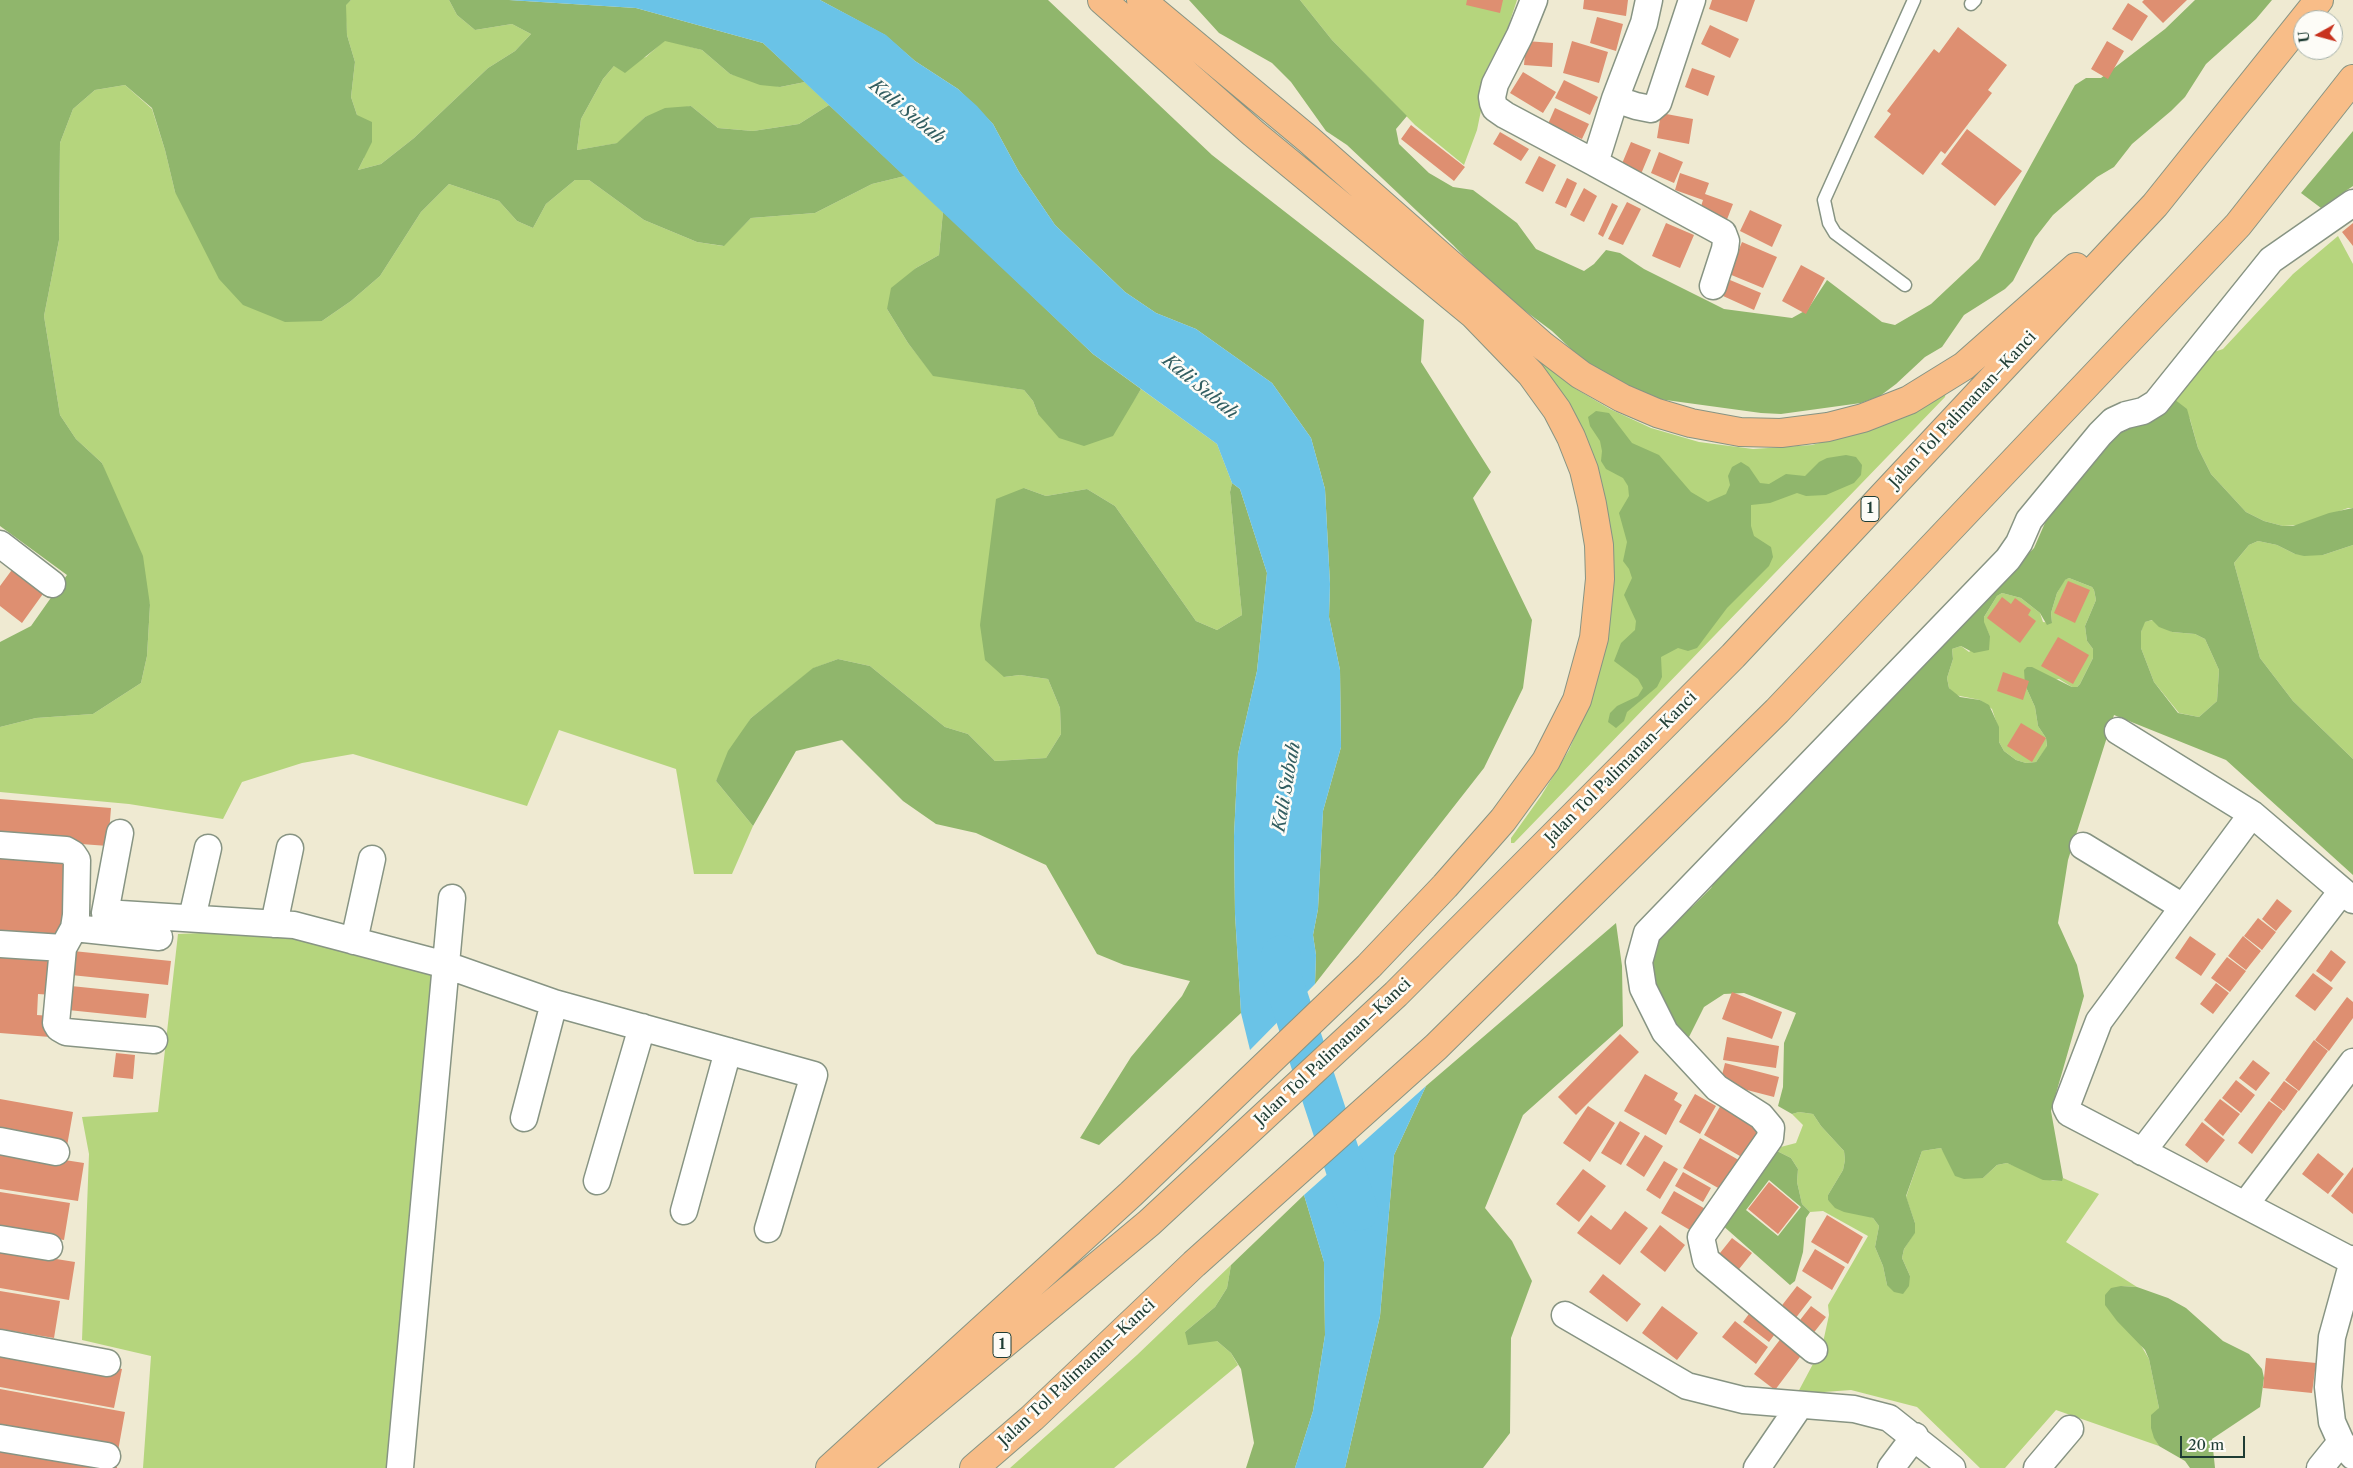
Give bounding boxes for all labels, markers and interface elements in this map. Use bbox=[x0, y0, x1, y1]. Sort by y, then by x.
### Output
north arrow bbox=[2293, 10, 2343, 60]
text: U bbox=[2294, 30, 2314, 43]
water label: Kali Subah bbox=[865, 75, 949, 149]
street label: Jalan Tol Palimanan–Kanci bbox=[1885, 328, 2041, 492]
water label: Kali Subah bbox=[1158, 350, 1242, 424]
road number: 1 bbox=[1861, 496, 1879, 522]
street label: Jalan Tol Palimanan–Kanci bbox=[1541, 688, 1701, 848]
water label: Kali Subah bbox=[1268, 740, 1306, 834]
street label: Jalan Tol Palimanan–Kanci bbox=[1251, 974, 1415, 1130]
street label: Jalan Tol Palimanan–Kanci bbox=[995, 1295, 1159, 1451]
road number: 1 bbox=[993, 1332, 1011, 1358]
scale bar bbox=[2183, 1426, 2248, 1458]
text: 20 m bbox=[2188, 1435, 2224, 1454]

